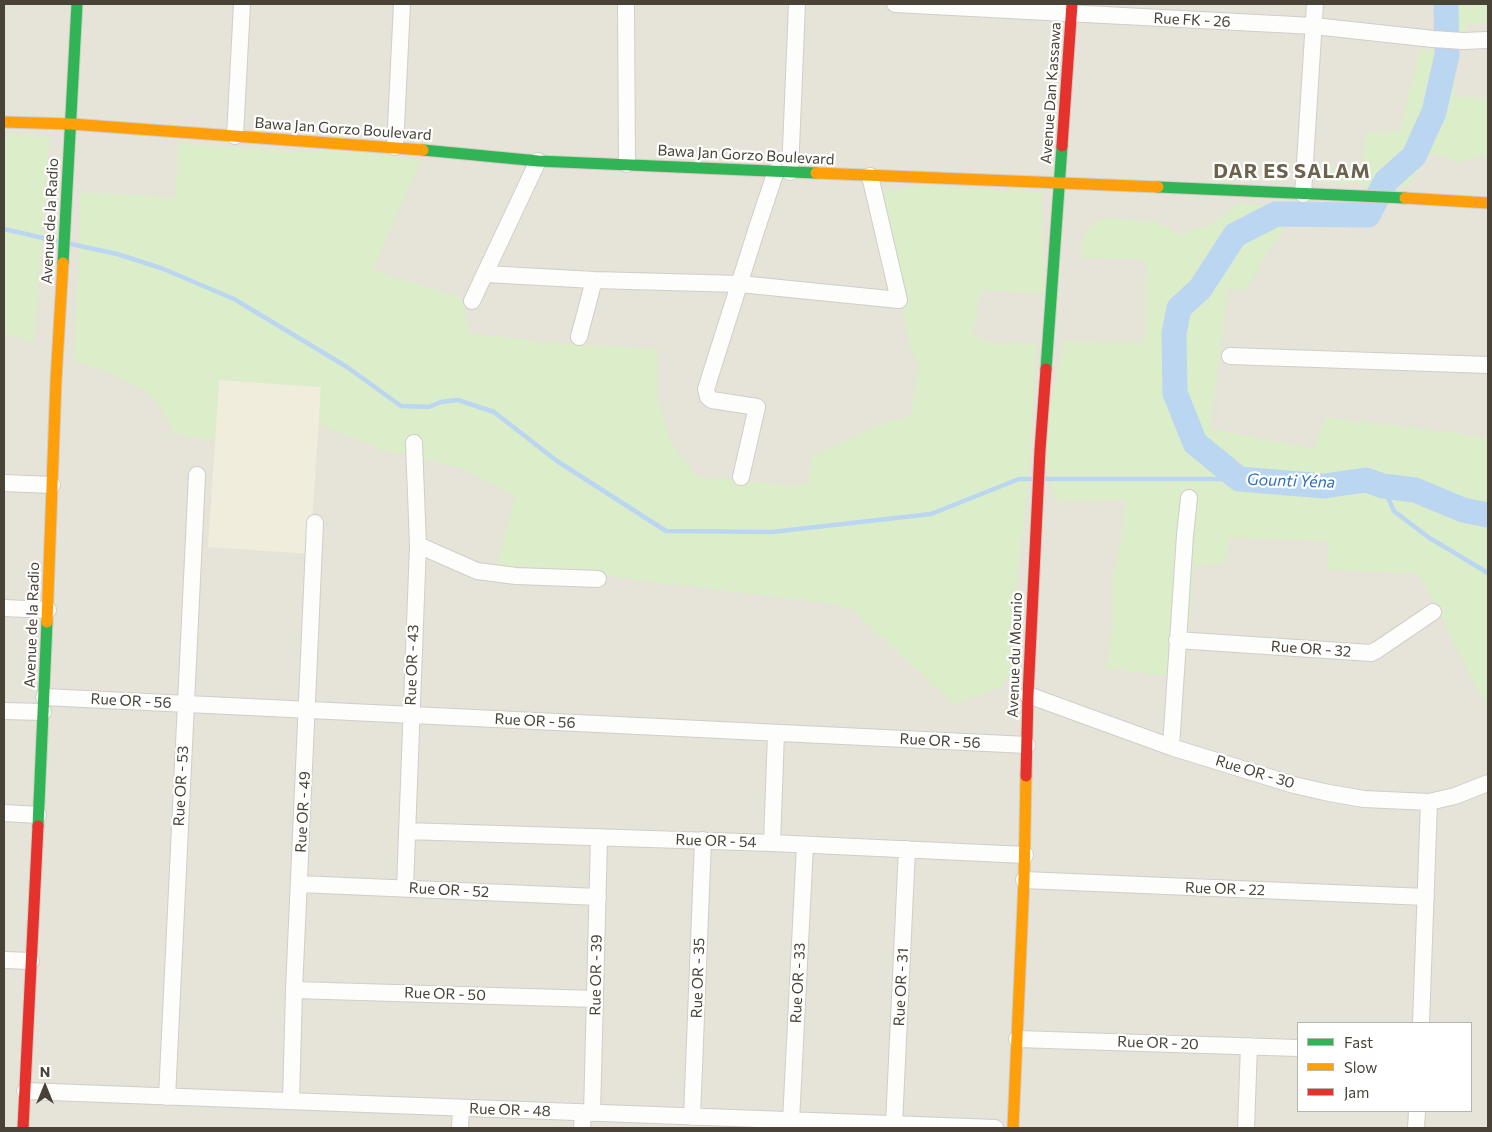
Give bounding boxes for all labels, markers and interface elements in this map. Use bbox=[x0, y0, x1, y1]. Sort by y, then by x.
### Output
street label: Rue FK - 26 bbox=[1153, 9, 1231, 31]
street label: Avenue Dan Kassawa bbox=[1037, 21, 1065, 165]
street label: Bawa Jan Gorzo Boulevard bbox=[254, 114, 432, 144]
street label: Bawa Jan Gorzo Boulevard bbox=[657, 141, 835, 169]
street label: Avenue de la Radio bbox=[38, 158, 62, 284]
district label: DAR ES SALAM bbox=[1212, 159, 1372, 183]
water label: Gounti Yéna bbox=[1247, 470, 1335, 492]
street label: Avenue de la Radio bbox=[21, 562, 43, 688]
street label: Avenue du Mounio bbox=[1004, 592, 1026, 718]
street label: Rue OR - 43 bbox=[402, 624, 422, 706]
street label: Rue OR - 32 bbox=[1270, 637, 1352, 661]
street label: Rue OR - 56 bbox=[90, 690, 172, 712]
street label: Rue OR - 56 bbox=[494, 710, 576, 732]
street label: Rue OR - 56 bbox=[899, 730, 981, 752]
street label: Rue OR - 53 bbox=[170, 745, 192, 827]
street label: Rue OR - 30 bbox=[1213, 751, 1297, 793]
street label: Rue OR - 49 bbox=[292, 771, 314, 853]
street label: Rue OR - 54 bbox=[675, 831, 757, 851]
street label: Rue OR - 52 bbox=[408, 879, 490, 901]
street label: Rue OR - 22 bbox=[1185, 879, 1265, 899]
street label: Rue OR - 39 bbox=[586, 934, 606, 1016]
street label: Rue OR - 35 bbox=[688, 937, 708, 1019]
street label: Rue OR - 33 bbox=[787, 942, 809, 1024]
street label: Rue OR - 31 bbox=[890, 947, 912, 1027]
street label: Rue OR - 50 bbox=[404, 984, 486, 1004]
legend bbox=[1297, 1022, 1472, 1112]
street label: Rue OR - 20 bbox=[1117, 1033, 1199, 1053]
text: Fast bbox=[1344, 1033, 1373, 1051]
text: Slow bbox=[1344, 1058, 1377, 1076]
north arrow bbox=[20, 1062, 70, 1112]
text: N bbox=[40, 1063, 50, 1080]
text: Jam bbox=[1344, 1083, 1369, 1101]
street label: Rue OR - 48 bbox=[469, 1100, 551, 1120]

